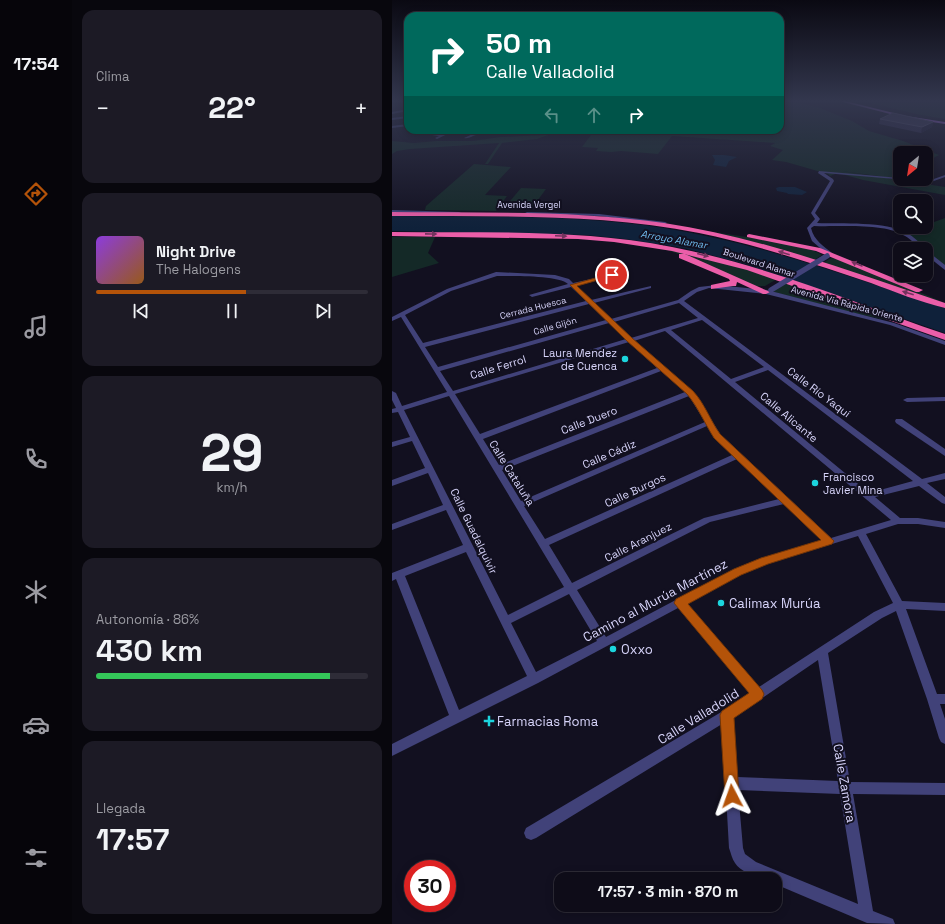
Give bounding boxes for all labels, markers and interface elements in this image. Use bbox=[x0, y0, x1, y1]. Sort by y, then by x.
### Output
text: 50 m bbox=[486, 25, 552, 61]
icon: right bbox=[420, 28, 472, 80]
text: 17:54 bbox=[13, 52, 59, 75]
text: Calle Valladolid bbox=[486, 60, 615, 83]
text: Clima bbox=[96, 68, 129, 85]
text: 22° bbox=[208, 88, 256, 127]
text: − bbox=[96, 94, 110, 122]
text: + bbox=[354, 94, 368, 122]
icon: left bbox=[541, 104, 563, 126]
icon: ahead bbox=[583, 104, 605, 126]
icon: right bbox=[625, 104, 647, 126]
north arrow bbox=[893, 146, 933, 186]
map controls bbox=[893, 146, 933, 282]
icon: directions bbox=[22, 180, 50, 208]
button: search bbox=[893, 194, 933, 234]
street label: Avenida Vergel bbox=[497, 199, 561, 211]
water label: Arroyo Alamar bbox=[640, 227, 709, 252]
one-way arrow bbox=[425, 231, 438, 237]
one-way arrow bbox=[555, 233, 568, 239]
text: Night Drive bbox=[156, 242, 236, 261]
button: layers bbox=[893, 242, 933, 282]
street label: Boulevard Alamar bbox=[722, 246, 797, 280]
one-way arrow bbox=[778, 250, 790, 256]
one-way arrow bbox=[697, 253, 710, 259]
pin bbox=[595, 258, 629, 292]
text: The Halogens bbox=[156, 261, 241, 278]
one-way arrow bbox=[851, 261, 863, 267]
icon: arrive bbox=[601, 264, 623, 286]
street label: Avenida Vía Rápida Oriente bbox=[790, 283, 904, 325]
one-way arrow bbox=[902, 290, 914, 296]
street label: Cerrada Huesca bbox=[498, 294, 568, 322]
icon: previous bbox=[130, 300, 152, 322]
icon: pause bbox=[221, 300, 243, 322]
icon: next bbox=[312, 300, 334, 322]
icon: music bbox=[22, 313, 50, 341]
street label: Calle Gijón bbox=[532, 314, 578, 338]
place label: Laura Mendez de Cuenca bbox=[543, 346, 618, 373]
street label: Calle Ferrol bbox=[468, 352, 528, 382]
marker: Laura Mendez de Cuenca bbox=[620, 354, 630, 364]
street label: Calle Río Yaqui bbox=[785, 364, 854, 421]
street label: Calle Alicante bbox=[757, 389, 821, 445]
street label: Calle Duero bbox=[559, 403, 619, 437]
text: 29 bbox=[201, 420, 263, 486]
street label: Calle Cádiz bbox=[580, 436, 638, 472]
street label: Calle Cataluña bbox=[486, 437, 538, 509]
icon: phone bbox=[22, 445, 50, 473]
street label: Calle Burgos bbox=[602, 470, 668, 510]
place label: Francisco Javier Mina bbox=[823, 470, 883, 497]
marker: Francisco Javier Mina bbox=[810, 478, 820, 488]
text: km/h bbox=[217, 479, 247, 496]
street label: Calle Guadalquivir bbox=[447, 486, 501, 576]
street label: Calle Aranjuez bbox=[602, 519, 674, 565]
street label: Camino al Murúa Martínez bbox=[580, 555, 731, 646]
icon: climate bbox=[22, 578, 50, 606]
place label: Calimax Murúa bbox=[729, 595, 821, 612]
marker: Calimax Murúa bbox=[716, 598, 726, 608]
text: Autonomía · 86% bbox=[96, 611, 199, 628]
text: 430 km bbox=[96, 631, 203, 670]
place label: Oxxo bbox=[621, 641, 653, 658]
marker: Oxxo bbox=[608, 644, 618, 654]
street label: Calle Valladolid bbox=[654, 685, 742, 748]
icon: car bbox=[22, 711, 50, 739]
place label: Farmacias Roma bbox=[497, 713, 599, 730]
marker: Farmacias Roma bbox=[484, 716, 494, 726]
street label: Calle Zamora bbox=[829, 742, 860, 824]
position arrow bbox=[711, 775, 753, 817]
text: Llegada bbox=[96, 800, 145, 817]
text: 17:57 bbox=[96, 820, 169, 859]
icon: filters bbox=[22, 844, 50, 872]
speed limit sign: 30 bbox=[404, 860, 456, 912]
text: 17:57 · 3 min · 870 m bbox=[598, 882, 738, 901]

